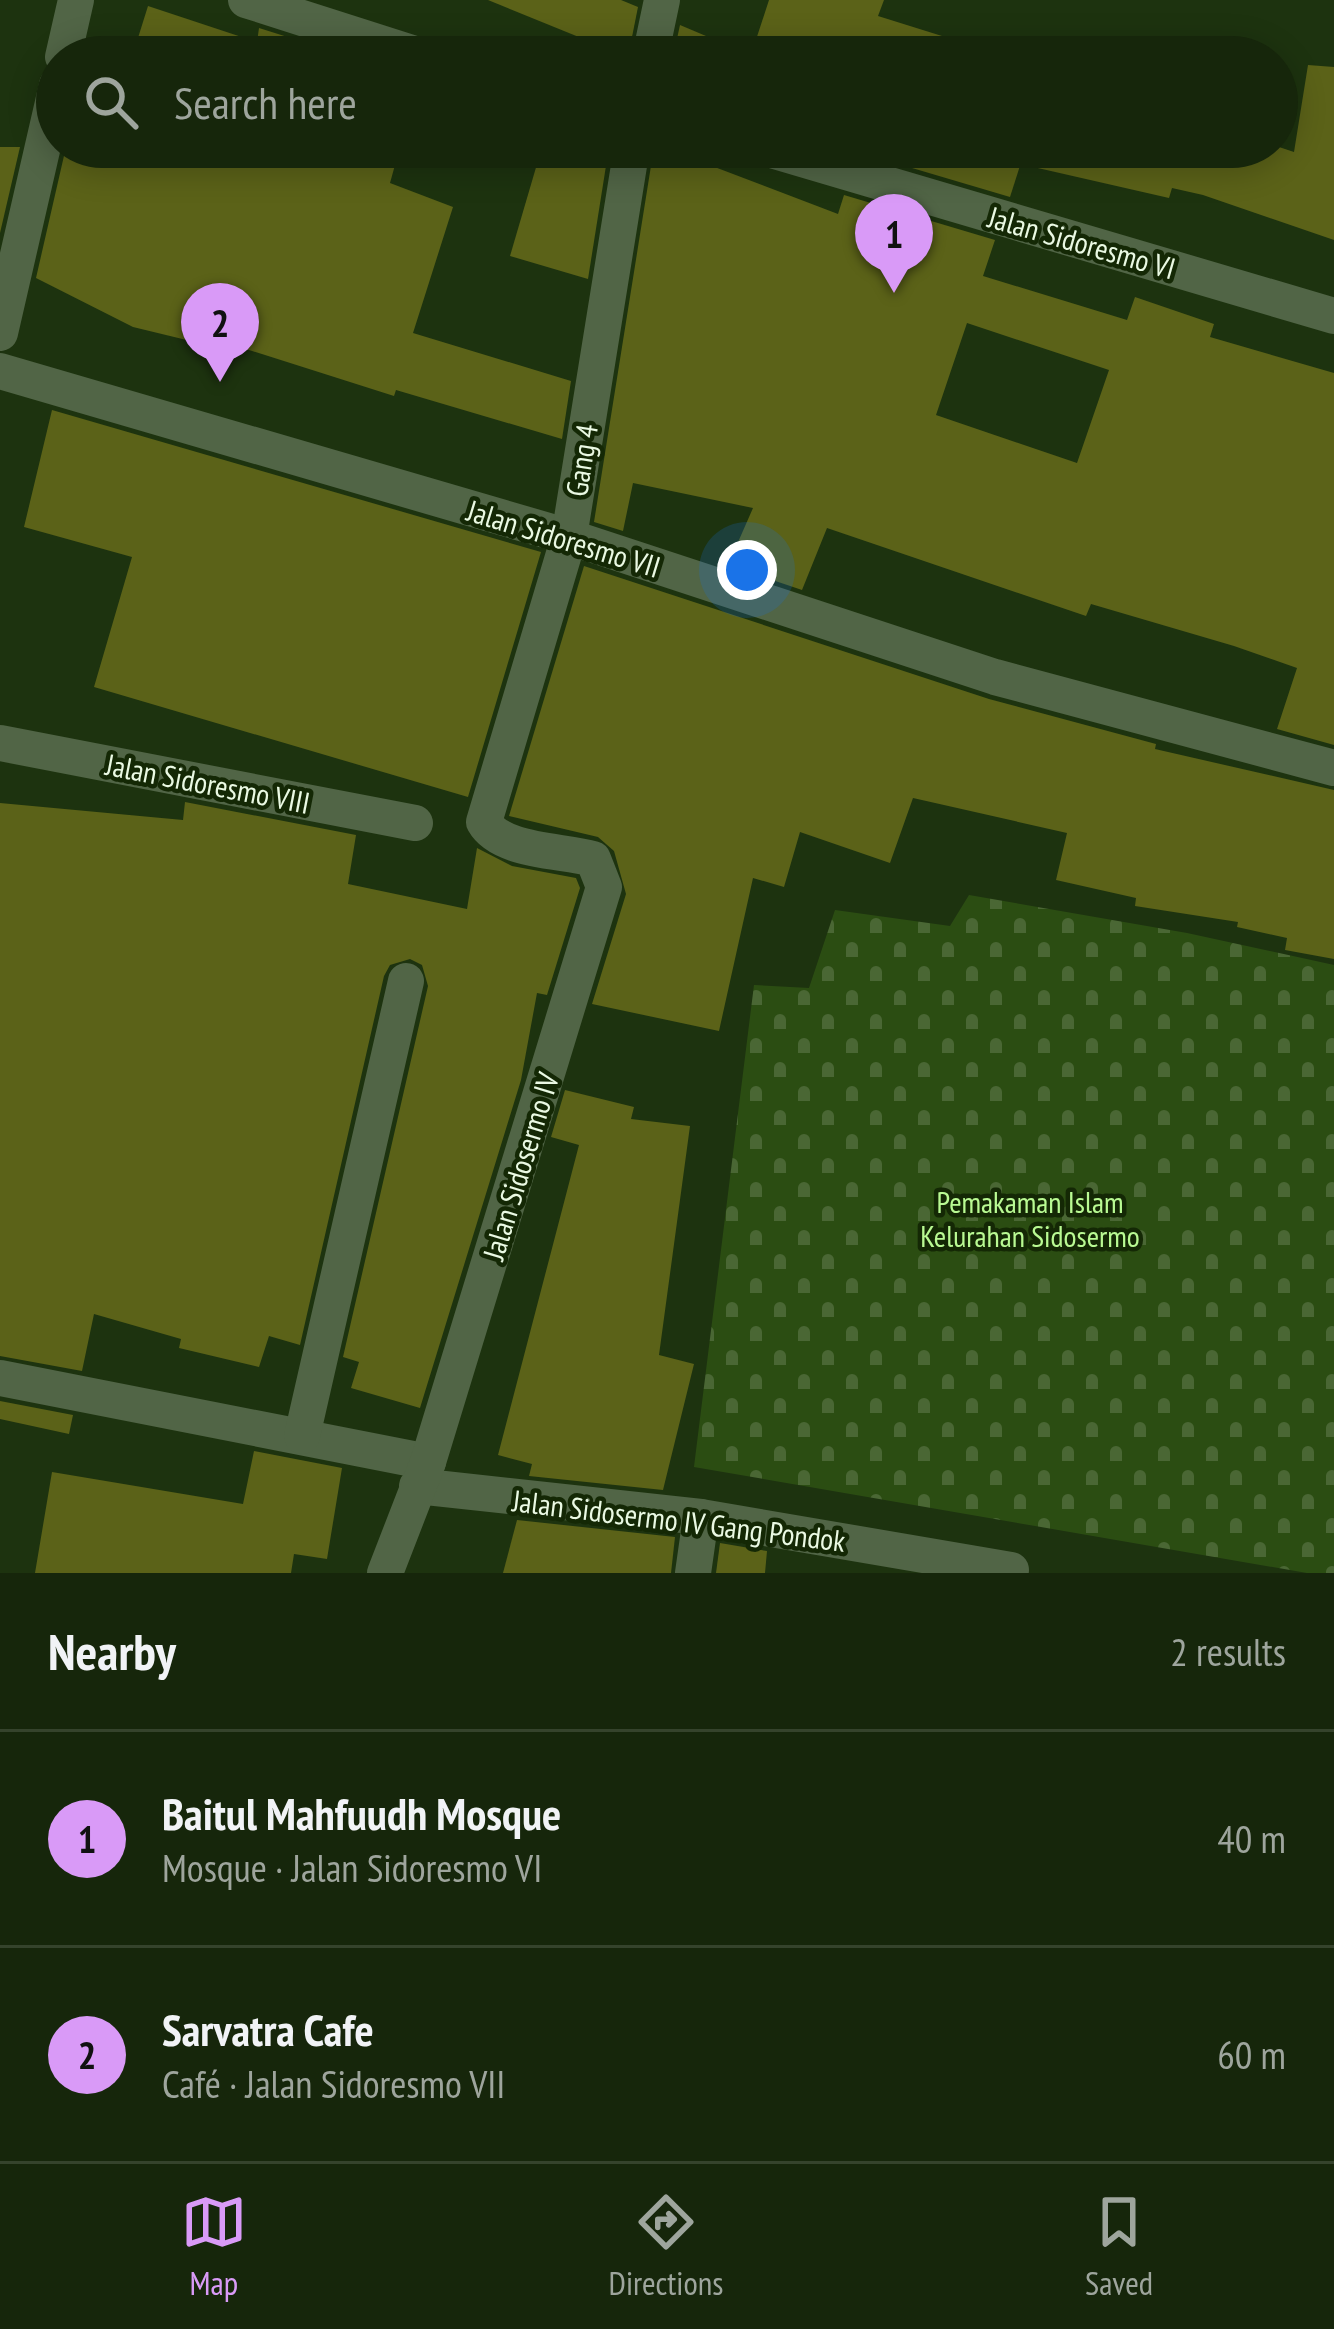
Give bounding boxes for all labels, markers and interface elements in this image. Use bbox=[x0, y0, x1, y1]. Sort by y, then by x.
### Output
search box bbox=[36, 36, 1298, 168]
icon: search bbox=[78, 69, 144, 135]
text: Search here bbox=[174, 73, 357, 131]
pin: 1 bbox=[855, 194, 933, 293]
street label: Jalan Sidoresmo VI bbox=[983, 196, 1180, 287]
pin: 2 bbox=[181, 283, 259, 382]
street label: Gang 4 bbox=[556, 421, 606, 499]
street label: Jalan Sidoresmo VII bbox=[462, 490, 665, 586]
your location bbox=[717, 540, 777, 600]
street label: Jalan Sidoresmo VIII bbox=[102, 744, 313, 822]
street label: Jalan Sidosermo IV bbox=[473, 1068, 567, 1265]
park label: Pemakaman Islam Kelurahan Sidosermo bbox=[920, 1182, 1140, 1255]
street label: Jalan Sidosermo IV Gang Pondok bbox=[509, 1480, 848, 1560]
text: Nearby bbox=[48, 1618, 176, 1684]
text: 2 results bbox=[1170, 1626, 1286, 1677]
text: Baitul Mahfuudh Mosque bbox=[162, 1784, 561, 1842]
text: 1 bbox=[78, 1813, 96, 1864]
text: 40 m bbox=[1217, 1813, 1286, 1864]
text: Mosque · Jalan Sidoresmo VI bbox=[162, 1842, 542, 1893]
text: Sarvatra Cafe bbox=[162, 2000, 374, 2058]
text: 2 bbox=[78, 2029, 96, 2080]
text: 60 m bbox=[1217, 2029, 1286, 2080]
text: Café · Jalan Sidoresmo VII bbox=[162, 2058, 505, 2109]
tab: Map bbox=[181, 2189, 247, 2304]
tab: Directions bbox=[609, 2189, 723, 2304]
tab: Saved bbox=[1085, 2189, 1153, 2304]

